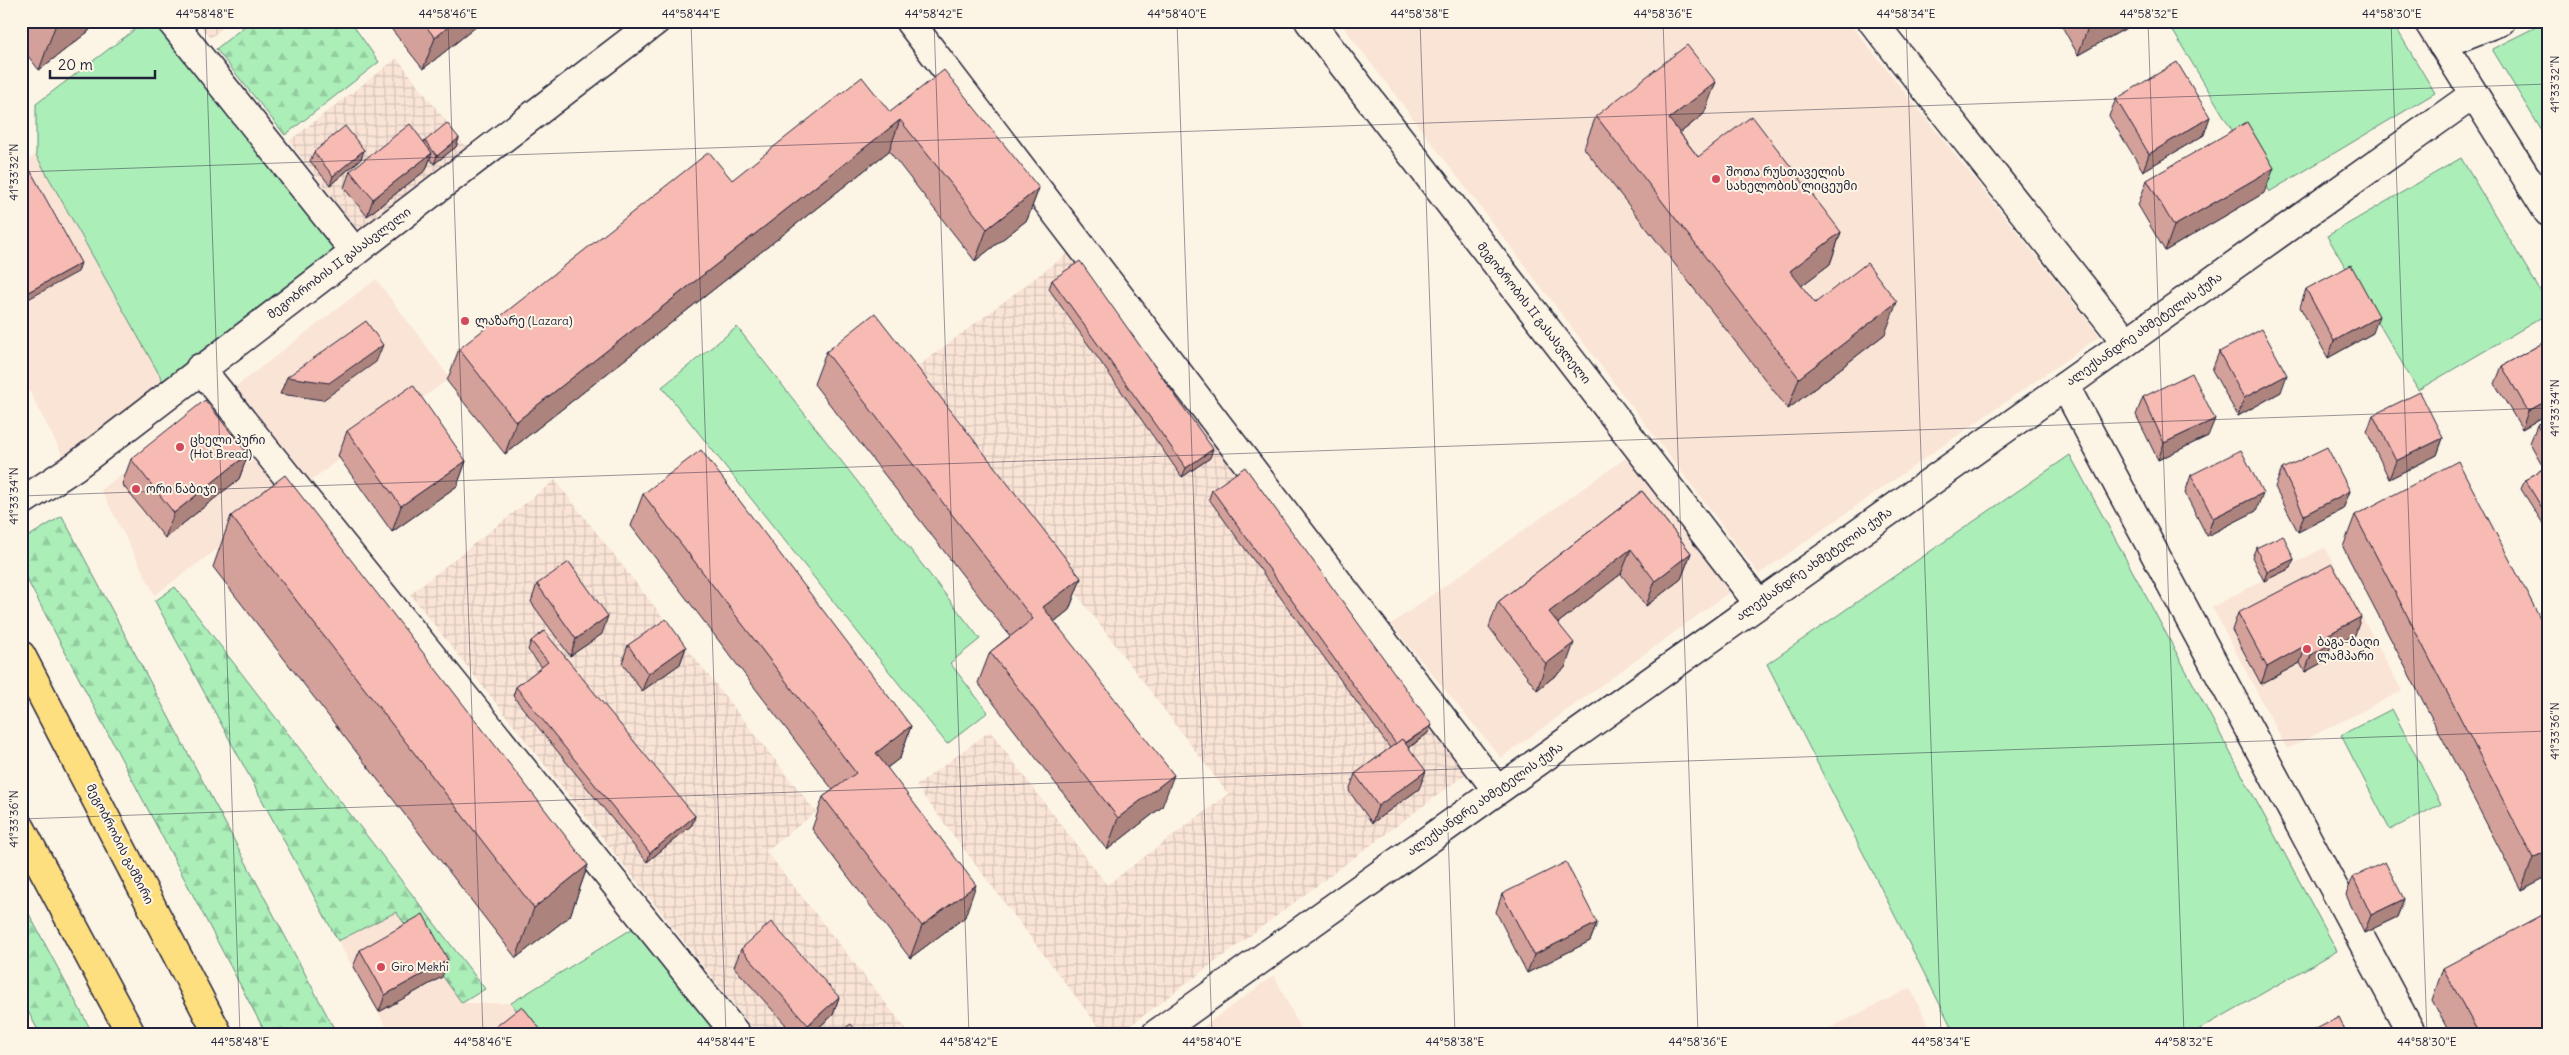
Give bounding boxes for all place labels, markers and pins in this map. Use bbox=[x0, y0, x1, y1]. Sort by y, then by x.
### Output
place label: შოთა რუსთაველის სახელობის ლიცეუმი bbox=[1726, 164, 1858, 194]
marker: შოთა რუსთაველის სახელობის ლიცეუმი bbox=[1710, 173, 1722, 185]
place label: ლაზარე (Lazara) bbox=[475, 313, 573, 329]
marker: ლაზარე (Lazara) bbox=[459, 315, 471, 327]
place label: ცხელი პური (Hot Bread) bbox=[190, 432, 266, 461]
marker: ცხელი პური (Hot Bread) bbox=[174, 441, 186, 453]
place label: ორი ნაბიჯი bbox=[146, 481, 217, 496]
marker: ორი ნაბიჯი bbox=[130, 483, 142, 495]
place label: ბაგა-ბაღი ლამპარი bbox=[2317, 634, 2380, 664]
marker: ბაგა-ბაღი ლამპარი bbox=[2301, 643, 2313, 655]
place label: Giro Mekhi bbox=[391, 959, 449, 974]
marker: Giro Mekhi bbox=[375, 961, 387, 973]

